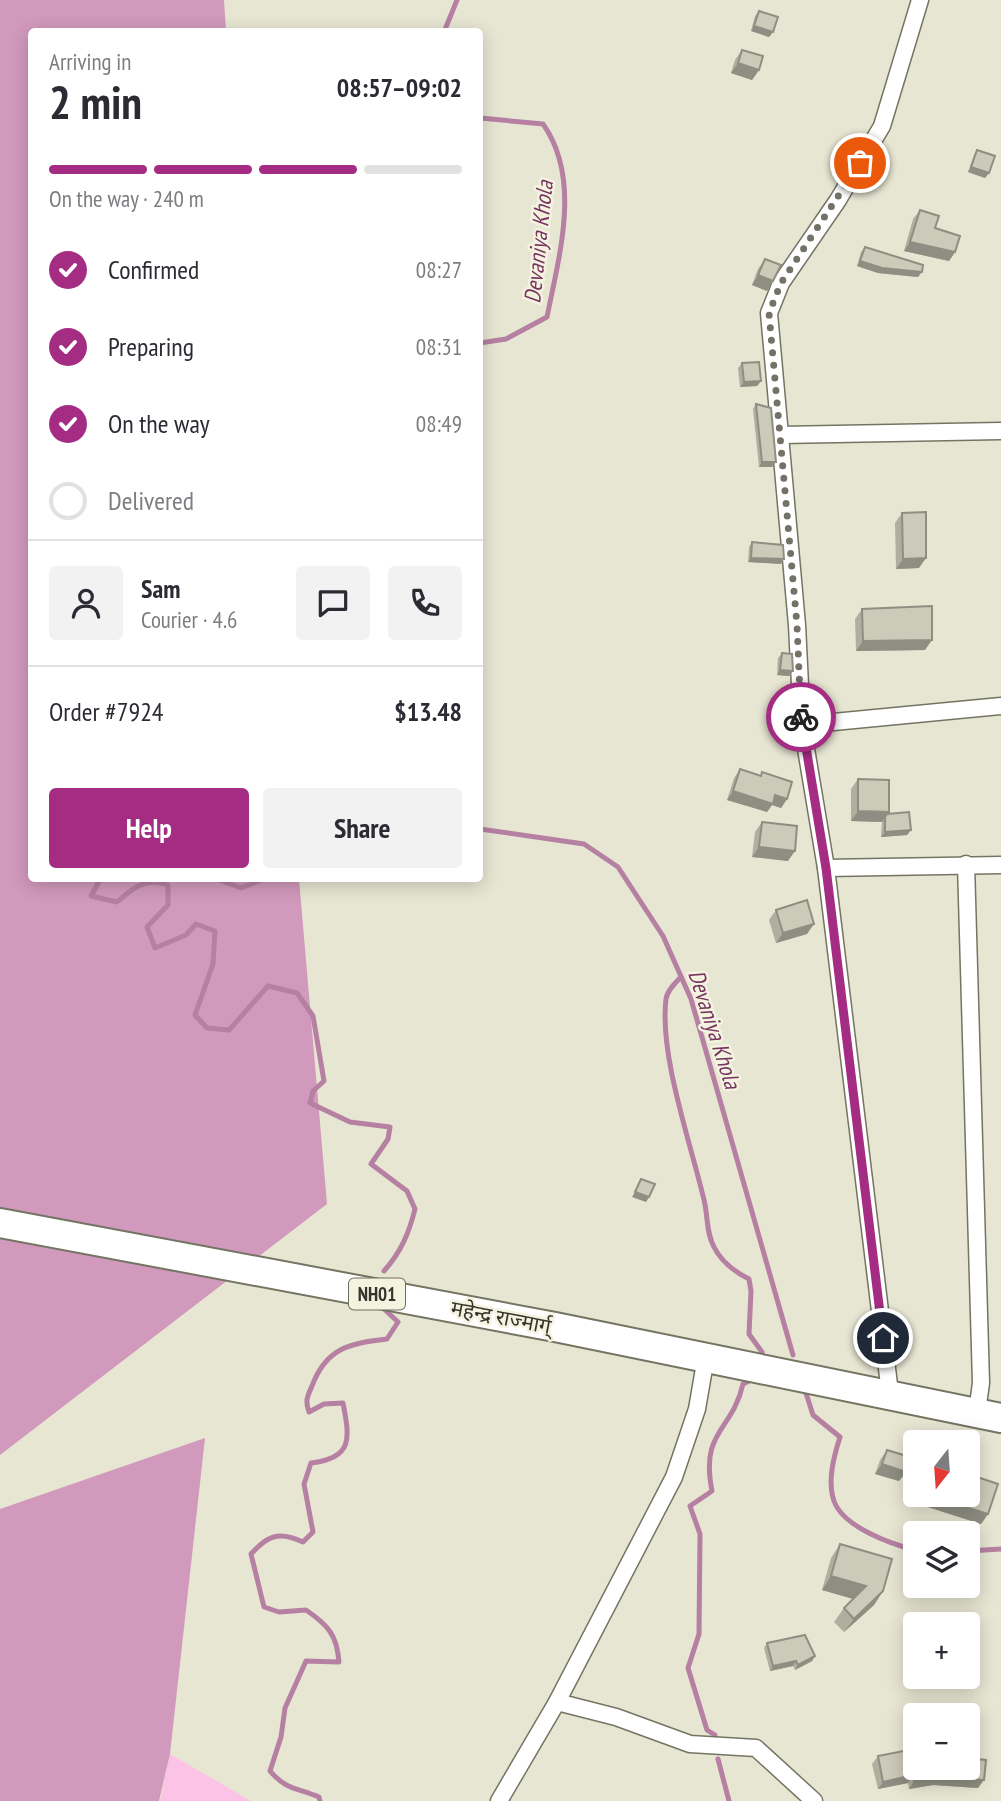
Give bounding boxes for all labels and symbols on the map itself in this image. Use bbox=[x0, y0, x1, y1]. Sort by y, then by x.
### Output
pin bbox=[830, 133, 890, 193]
water label: Devaniya Khola bbox=[517, 177, 559, 305]
courier bbox=[766, 682, 836, 752]
water label: Devaniya Khola bbox=[682, 966, 748, 1094]
road number: NH01 bbox=[349, 1278, 405, 1310]
street label: महेन्द्र राज्मार्ग् bbox=[449, 1294, 556, 1341]
pin bbox=[853, 1308, 913, 1368]
north arrow bbox=[903, 1430, 980, 1507]

